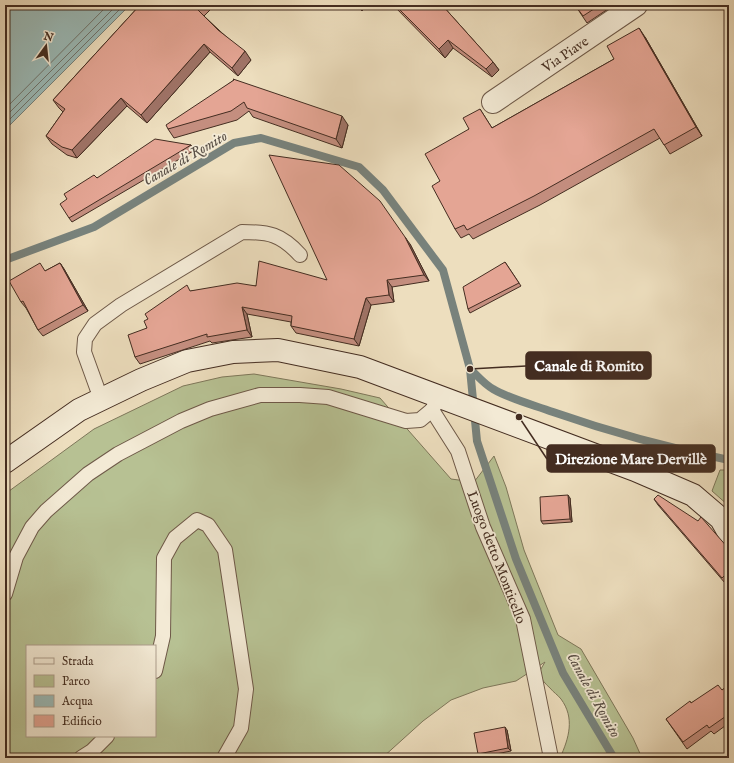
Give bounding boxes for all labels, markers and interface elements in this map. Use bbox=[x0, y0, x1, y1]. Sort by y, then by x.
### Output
north arrow bbox=[26, 26, 66, 66]
text: N bbox=[41, 29, 55, 45]
street label: Via Piave bbox=[538, 32, 593, 77]
water label: Canale di Romito bbox=[140, 127, 231, 190]
callout: Canale di Romito bbox=[526, 352, 651, 379]
text: Canale di Romito bbox=[534, 357, 644, 376]
callout: Direzione Mare Dervillè bbox=[547, 445, 715, 472]
text: Direzione Mare Dervillè bbox=[555, 450, 707, 469]
street label: Luogo detto Monticello bbox=[462, 488, 530, 627]
legend bbox=[26, 645, 156, 737]
water label: Canale di Romito bbox=[562, 649, 625, 741]
text: Strada bbox=[62, 654, 94, 669]
text: Parco bbox=[62, 674, 91, 689]
text: Acqua bbox=[61, 694, 93, 710]
text: Edificio bbox=[62, 714, 102, 729]

